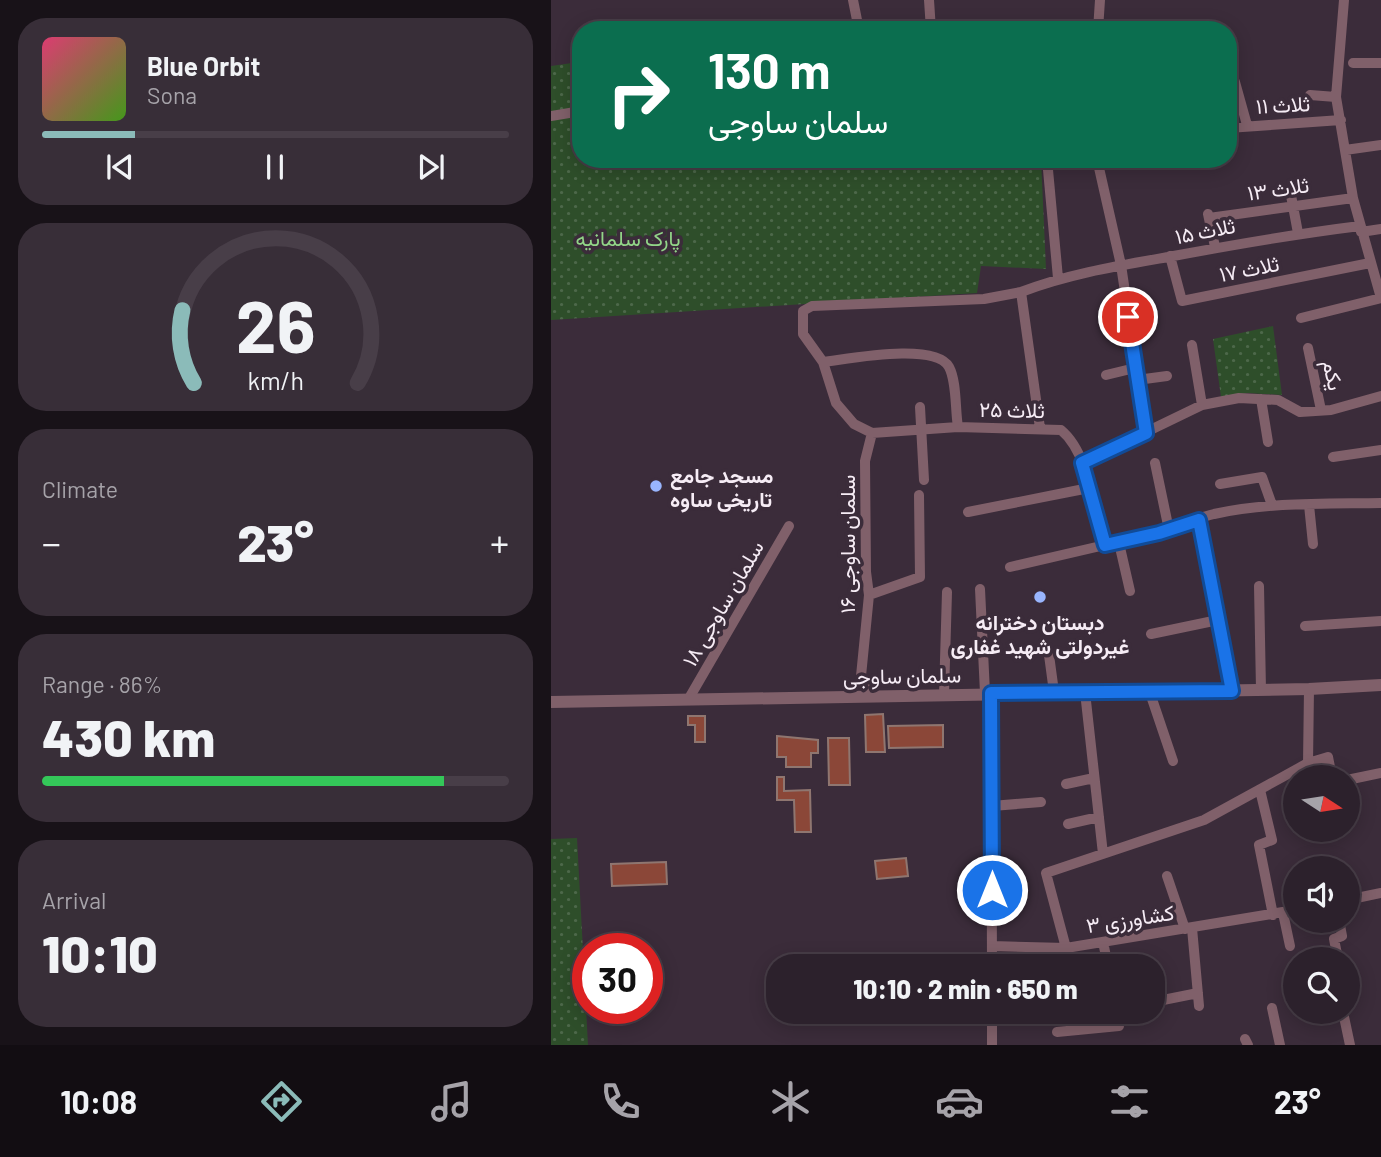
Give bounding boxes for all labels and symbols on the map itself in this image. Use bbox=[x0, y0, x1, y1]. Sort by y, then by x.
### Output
street label: ثلاث ۱۱ bbox=[1255, 90, 1311, 118]
street label: ثلاث ۱۳ bbox=[1246, 171, 1311, 205]
street label: ثلاث ۱۵ bbox=[1173, 212, 1237, 248]
park label: پارک سلمانیه bbox=[575, 225, 681, 253]
street label: ثلاث ۱۷ bbox=[1217, 250, 1281, 286]
pin bbox=[1098, 287, 1158, 347]
street label: یکم bbox=[1316, 357, 1349, 393]
street label: ثلاث ۲۵ bbox=[979, 396, 1045, 422]
place label: مسجد جامع تاریخی ساوه bbox=[670, 462, 773, 513]
street label: سلمان ساوجی ۱۶ bbox=[834, 475, 861, 613]
marker: مسجد جامع تاریخی ساوه bbox=[648, 478, 664, 494]
street label: سلمان ساوجی ۱۸ bbox=[676, 536, 770, 671]
marker: دبستان دخترانه غیردولتی شهید غفاری bbox=[1032, 589, 1048, 605]
place label: دبستان دخترانه غیردولتی شهید غفاری bbox=[951, 609, 1129, 660]
street label: سلمان ساوجی bbox=[843, 661, 961, 691]
north arrow bbox=[1283, 765, 1359, 842]
position arrow bbox=[955, 853, 1029, 927]
street label: کشاورزی ۳ bbox=[1084, 899, 1176, 939]
speed limit sign: 30 bbox=[572, 933, 663, 1024]

